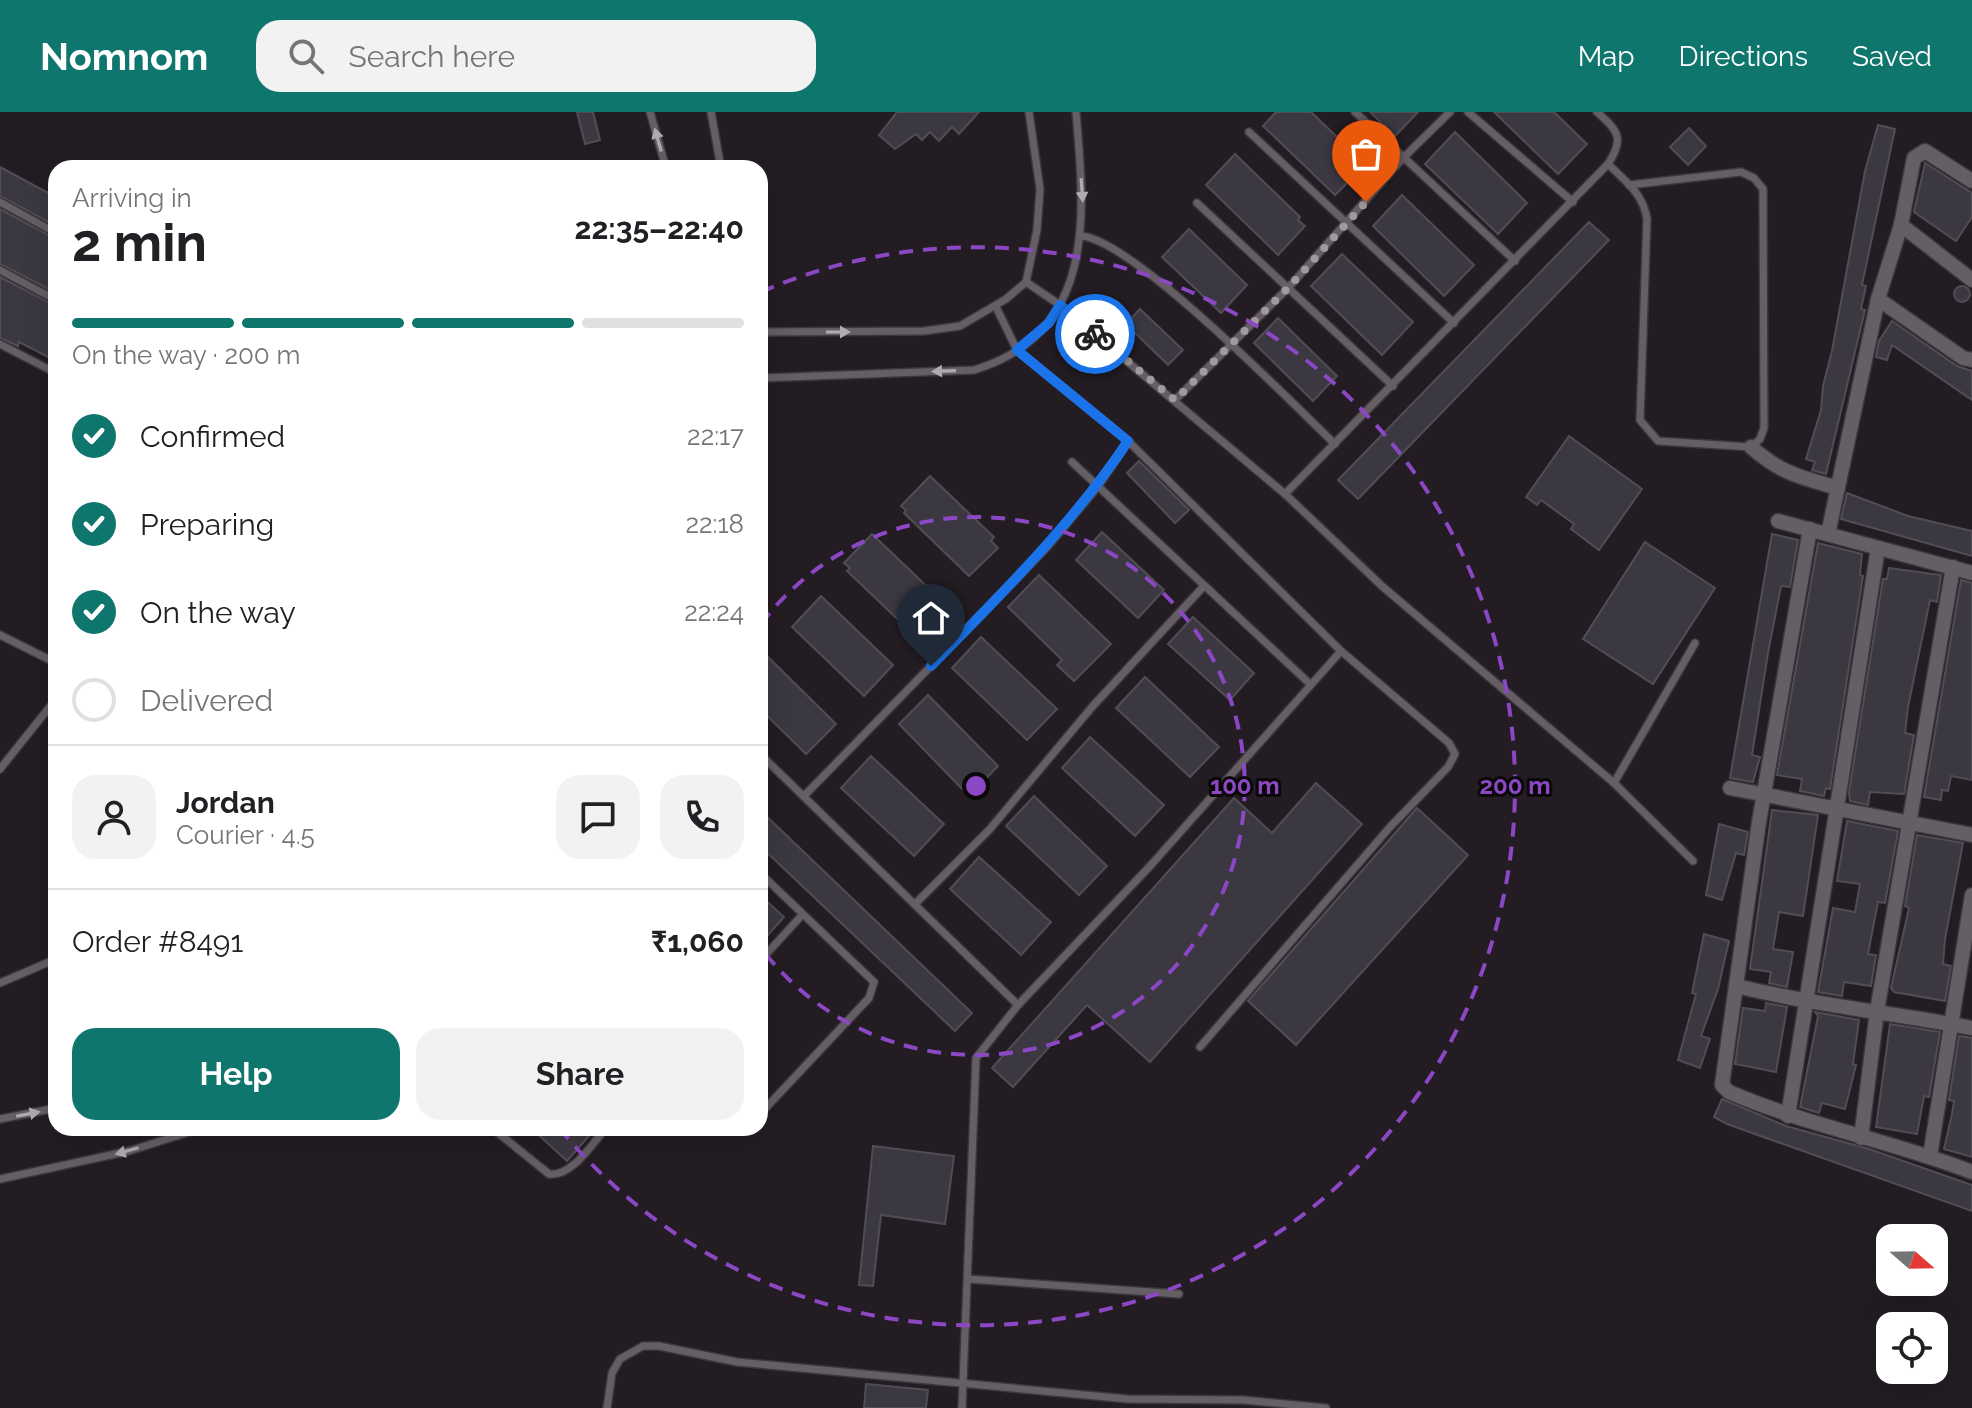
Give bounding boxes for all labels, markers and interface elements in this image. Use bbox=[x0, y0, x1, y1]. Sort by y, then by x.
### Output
search box bbox=[256, 20, 816, 92]
text: Nomnom bbox=[40, 34, 208, 79]
icon: search bbox=[284, 34, 328, 78]
text: Search here bbox=[348, 39, 515, 74]
text: Map bbox=[1578, 40, 1635, 73]
text: Directions bbox=[1679, 40, 1808, 73]
text: Saved bbox=[1852, 40, 1932, 73]
pin bbox=[1332, 120, 1400, 202]
one-way arrow bbox=[651, 128, 664, 152]
icon: bag bbox=[1344, 132, 1388, 176]
one-way arrow bbox=[1076, 178, 1089, 203]
text: Arriving in bbox=[72, 183, 192, 213]
text: 22:35–22:40 bbox=[575, 211, 744, 246]
text: 2 min bbox=[72, 212, 207, 273]
courier bbox=[1055, 294, 1135, 374]
icon: bike bbox=[1073, 312, 1117, 356]
one-way arrow bbox=[826, 326, 851, 338]
text: On the way · 200 m bbox=[72, 340, 300, 370]
one-way arrow bbox=[931, 364, 956, 377]
icon: check bbox=[72, 414, 116, 458]
text: Confirmed bbox=[140, 419, 285, 454]
text: 22:17 bbox=[687, 421, 744, 451]
icon: check bbox=[72, 502, 116, 546]
text: Preparing bbox=[140, 507, 274, 542]
text: 22:18 bbox=[685, 509, 744, 539]
pin bbox=[897, 584, 965, 666]
icon: check bbox=[72, 590, 116, 634]
text: On the way bbox=[140, 595, 296, 630]
icon: home bbox=[909, 596, 953, 640]
text: 22:24 bbox=[684, 597, 744, 627]
text: Delivered bbox=[140, 683, 273, 718]
text: 100 m bbox=[1210, 771, 1280, 800]
text: 200 m bbox=[1479, 771, 1551, 800]
centre of rings bbox=[962, 772, 990, 800]
button: person bbox=[72, 775, 156, 859]
button: chat bbox=[556, 775, 640, 859]
button: phone bbox=[660, 775, 744, 859]
text: Jordan bbox=[176, 785, 275, 820]
text: Courier · 4.5 bbox=[176, 820, 315, 850]
text: Order #8491 bbox=[72, 924, 243, 959]
text: ₹1,060 bbox=[651, 924, 744, 959]
button: Help bbox=[72, 1028, 400, 1120]
button: Share bbox=[416, 1028, 744, 1120]
one-way arrow bbox=[16, 1107, 41, 1120]
one-way arrow bbox=[115, 1145, 139, 1158]
north arrow bbox=[1876, 1224, 1948, 1296]
map controls bbox=[1876, 1224, 1948, 1384]
button: locate bbox=[1876, 1312, 1948, 1384]

